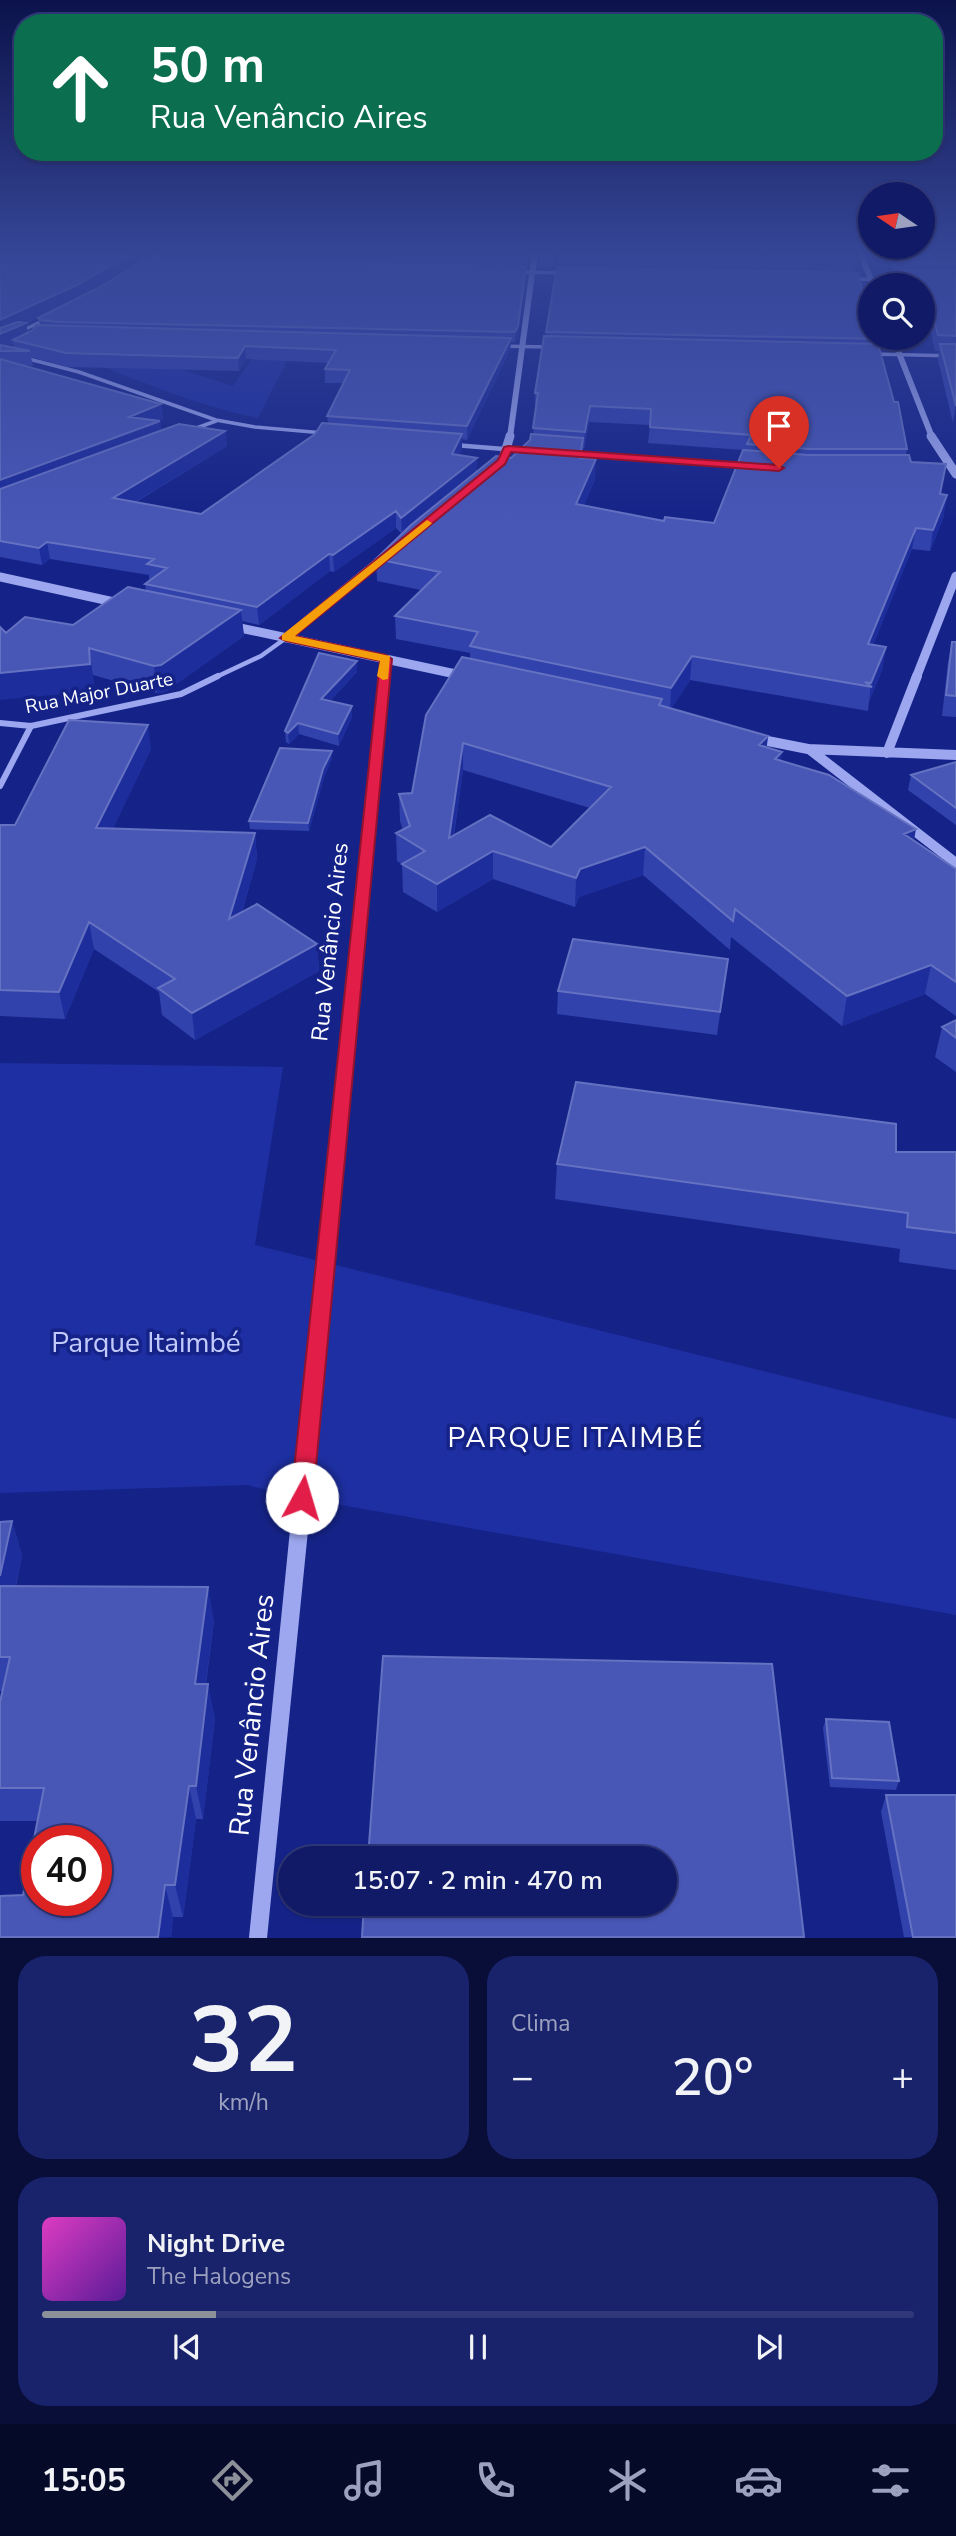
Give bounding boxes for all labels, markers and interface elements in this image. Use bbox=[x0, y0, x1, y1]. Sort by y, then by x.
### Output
text: 50 m bbox=[150, 32, 265, 99]
icon: ahead bbox=[35, 42, 126, 133]
text: Rua Venâncio Aires bbox=[150, 96, 428, 139]
north arrow bbox=[858, 182, 934, 259]
map controls bbox=[858, 182, 935, 350]
button: search bbox=[858, 273, 935, 350]
pin bbox=[749, 396, 809, 468]
icon: arrive bbox=[760, 407, 798, 445]
street label: Rua Major Duarte bbox=[23, 666, 175, 720]
street label: Rua Venâncio Aires bbox=[304, 841, 356, 1043]
park label: Parque Itaimbé bbox=[51, 1324, 241, 1362]
district label: PARQUE ITAIMBÉ bbox=[448, 1419, 704, 1457]
position arrow bbox=[265, 1461, 339, 1535]
street label: Rua Venâncio Aires bbox=[220, 1592, 284, 1838]
speed limit sign: 40 bbox=[21, 1825, 112, 1916]
text: 15:07 · 2 min · 470 m bbox=[352, 1863, 603, 1898]
text: 32 bbox=[189, 1979, 298, 2103]
text: Clima bbox=[511, 2008, 571, 2039]
text: 20° bbox=[672, 2042, 753, 2113]
text: − bbox=[511, 2052, 534, 2103]
text: + bbox=[891, 2052, 914, 2103]
text: km/h bbox=[218, 2087, 269, 2118]
text: Night Drive bbox=[147, 2226, 285, 2261]
text: The Halogens bbox=[147, 2261, 291, 2292]
icon: previous bbox=[168, 2328, 206, 2366]
icon: pause bbox=[459, 2328, 497, 2366]
icon: next bbox=[750, 2328, 788, 2366]
icon: directions bbox=[208, 2456, 257, 2505]
icon: music bbox=[340, 2456, 389, 2505]
icon: phone bbox=[471, 2456, 520, 2505]
icon: climate bbox=[603, 2456, 652, 2505]
icon: car bbox=[734, 2456, 783, 2505]
icon: filters bbox=[866, 2456, 915, 2505]
text: 15:05 bbox=[41, 2459, 126, 2502]

